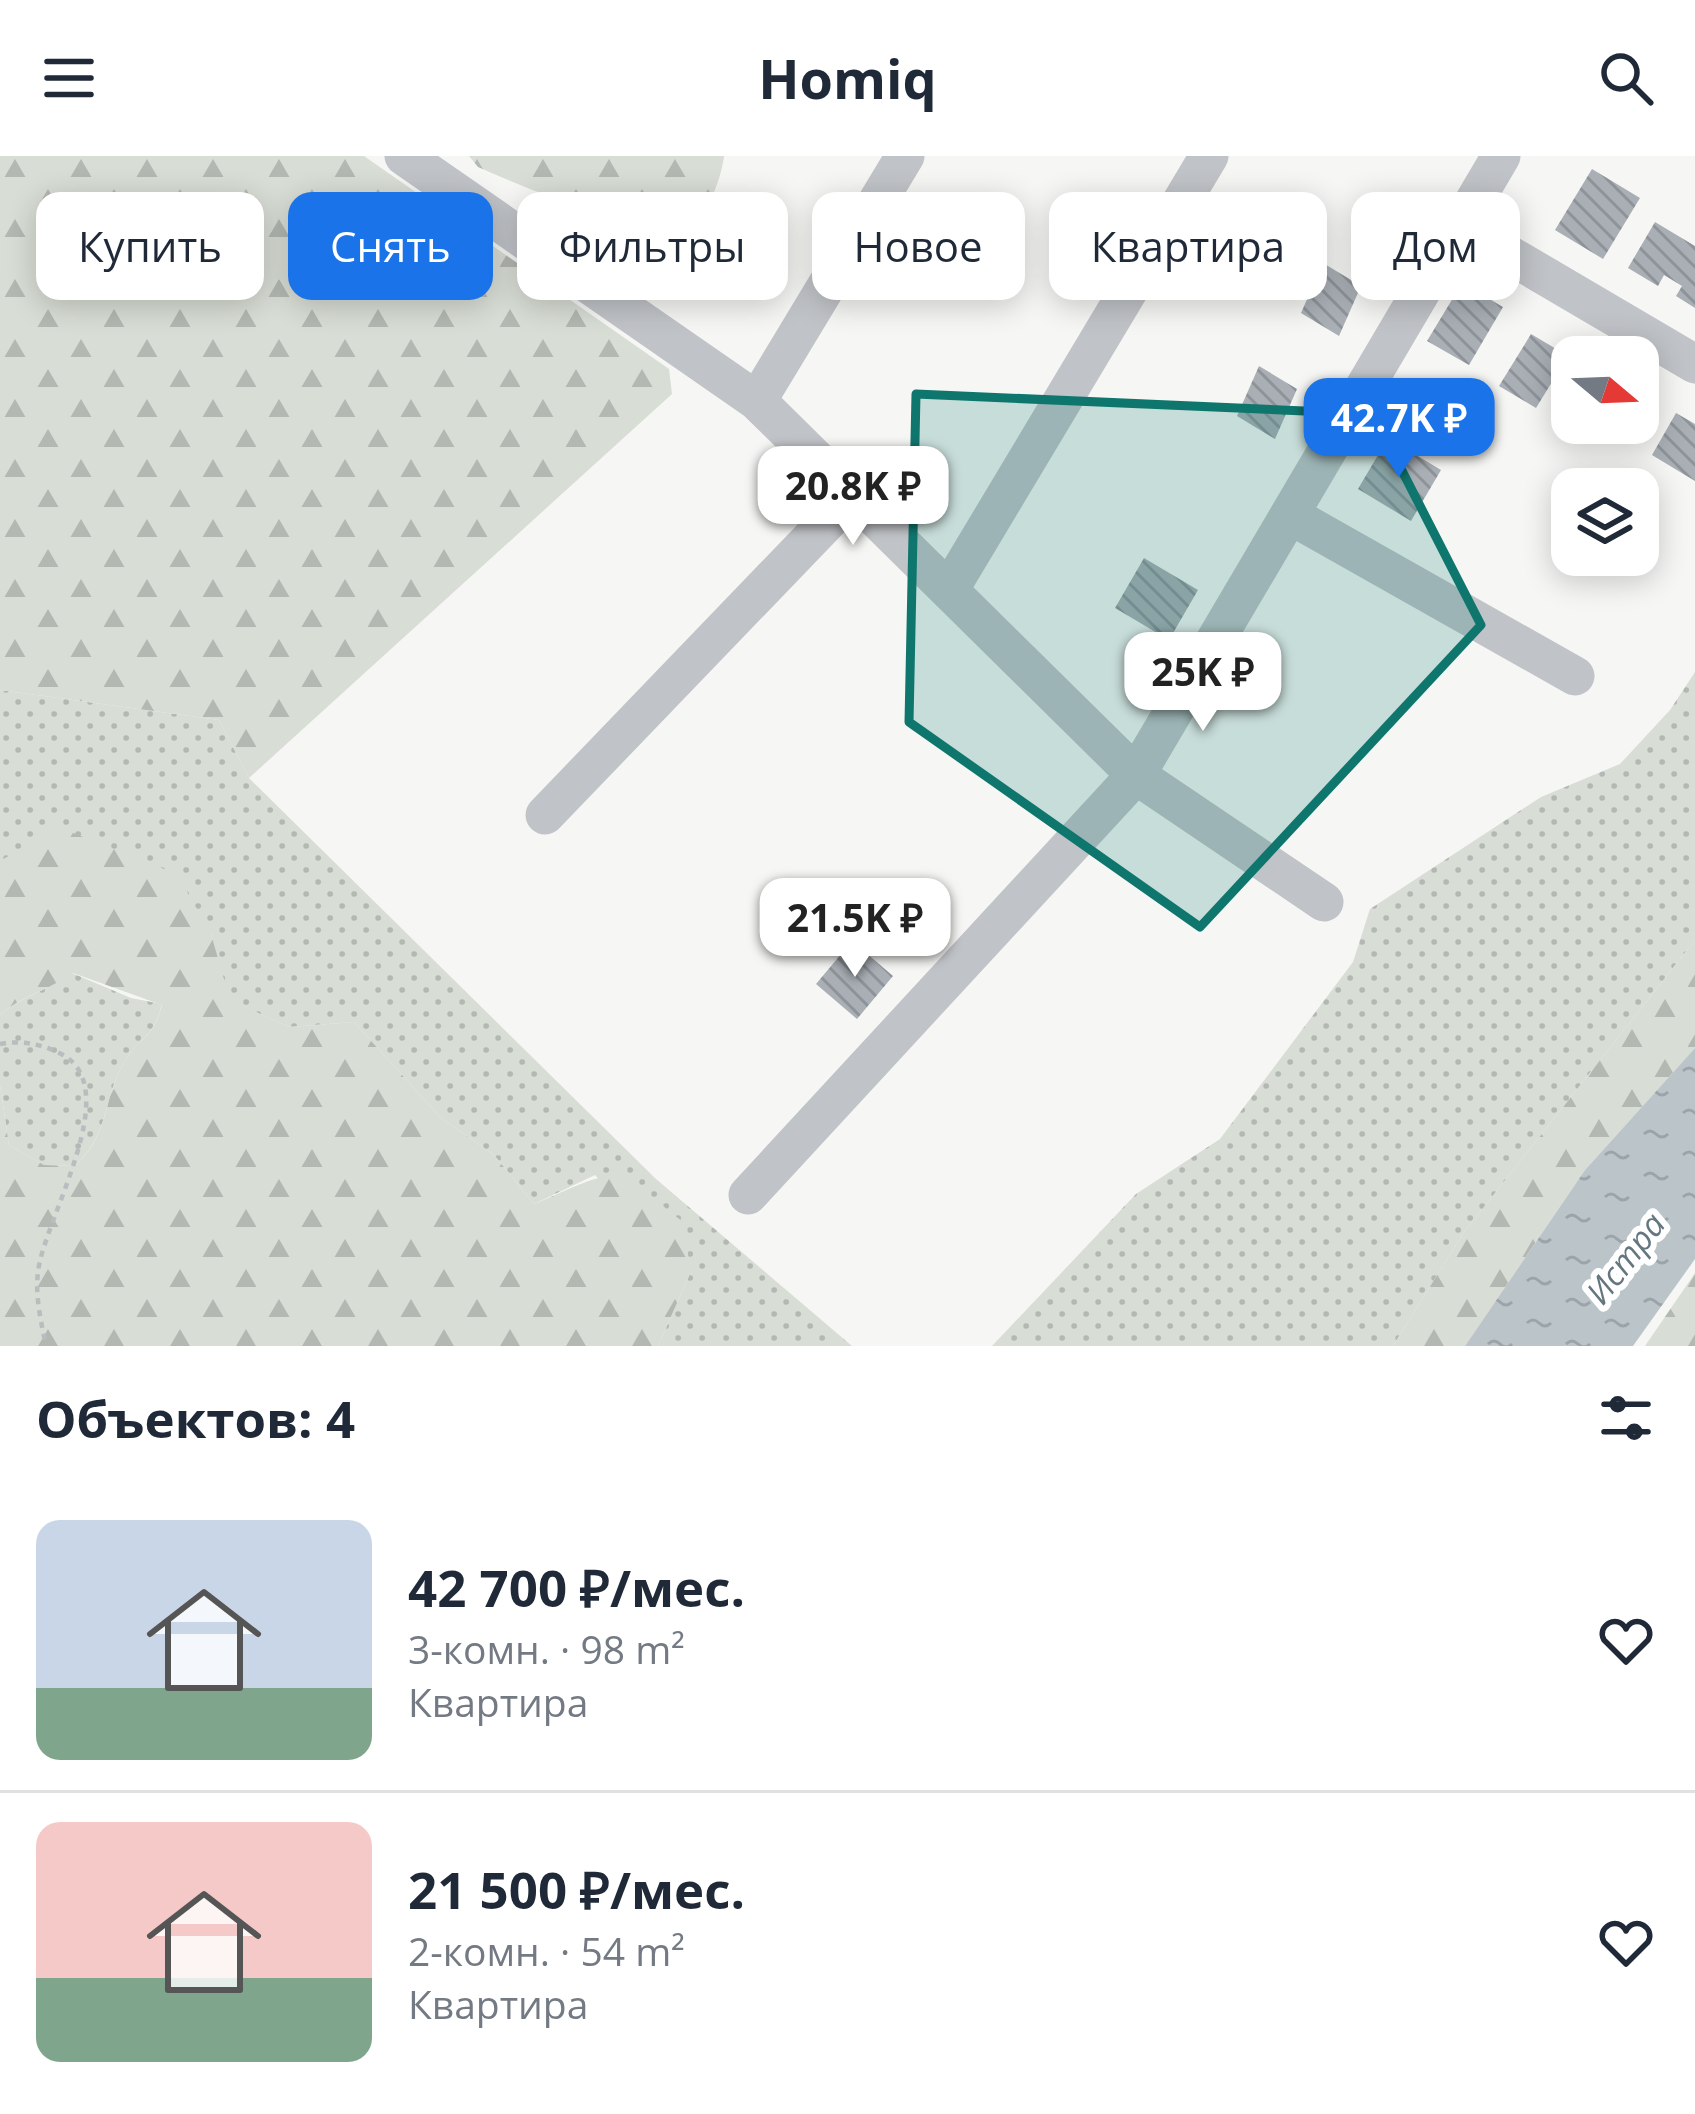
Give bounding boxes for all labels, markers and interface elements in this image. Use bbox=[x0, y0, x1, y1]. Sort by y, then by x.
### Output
text: Homiq bbox=[758, 41, 937, 115]
icon: menu bbox=[36, 45, 102, 111]
icon: search bbox=[1593, 45, 1659, 111]
chip: Купить bbox=[36, 192, 264, 300]
chip: Снять bbox=[288, 192, 493, 300]
chip: Фильтры bbox=[517, 192, 788, 300]
chip: Новое bbox=[812, 192, 1025, 300]
chip: Квартира bbox=[1049, 192, 1327, 300]
chip: Дом bbox=[1351, 192, 1520, 300]
north arrow bbox=[1551, 336, 1659, 444]
map controls bbox=[1551, 336, 1659, 576]
pin: 42.7K ₽ bbox=[1288, 378, 1510, 480]
text: 42.7K ₽ bbox=[1331, 390, 1467, 443]
pin: 20.8K ₽ bbox=[742, 446, 964, 548]
text: 20.8K ₽ bbox=[785, 458, 921, 511]
button: layers bbox=[1551, 468, 1659, 576]
pin: 25K ₽ bbox=[1119, 632, 1287, 734]
text: 25K ₽ bbox=[1151, 644, 1255, 697]
pin: 21.5K ₽ bbox=[744, 878, 966, 980]
text: 21.5K ₽ bbox=[787, 890, 923, 943]
water label: Истра bbox=[1575, 1203, 1675, 1313]
text: Объектов: 4 bbox=[36, 1383, 355, 1453]
icon: filters bbox=[1593, 1385, 1659, 1451]
text: 42 700 ₽/мес. bbox=[408, 1552, 745, 1622]
icon: home bbox=[132, 1568, 276, 1712]
icon: heart bbox=[1593, 1607, 1659, 1673]
text: 3-комн. · 98 m² bbox=[408, 1622, 685, 1675]
text: Квартира bbox=[408, 1675, 588, 1728]
text: 21 500 ₽/мес. bbox=[408, 1854, 745, 1924]
icon: home bbox=[132, 1870, 276, 2014]
icon: heart bbox=[1593, 1909, 1659, 1975]
text: 2-комн. · 54 m² bbox=[408, 1924, 685, 1977]
text: Квартира bbox=[408, 1977, 588, 2030]

